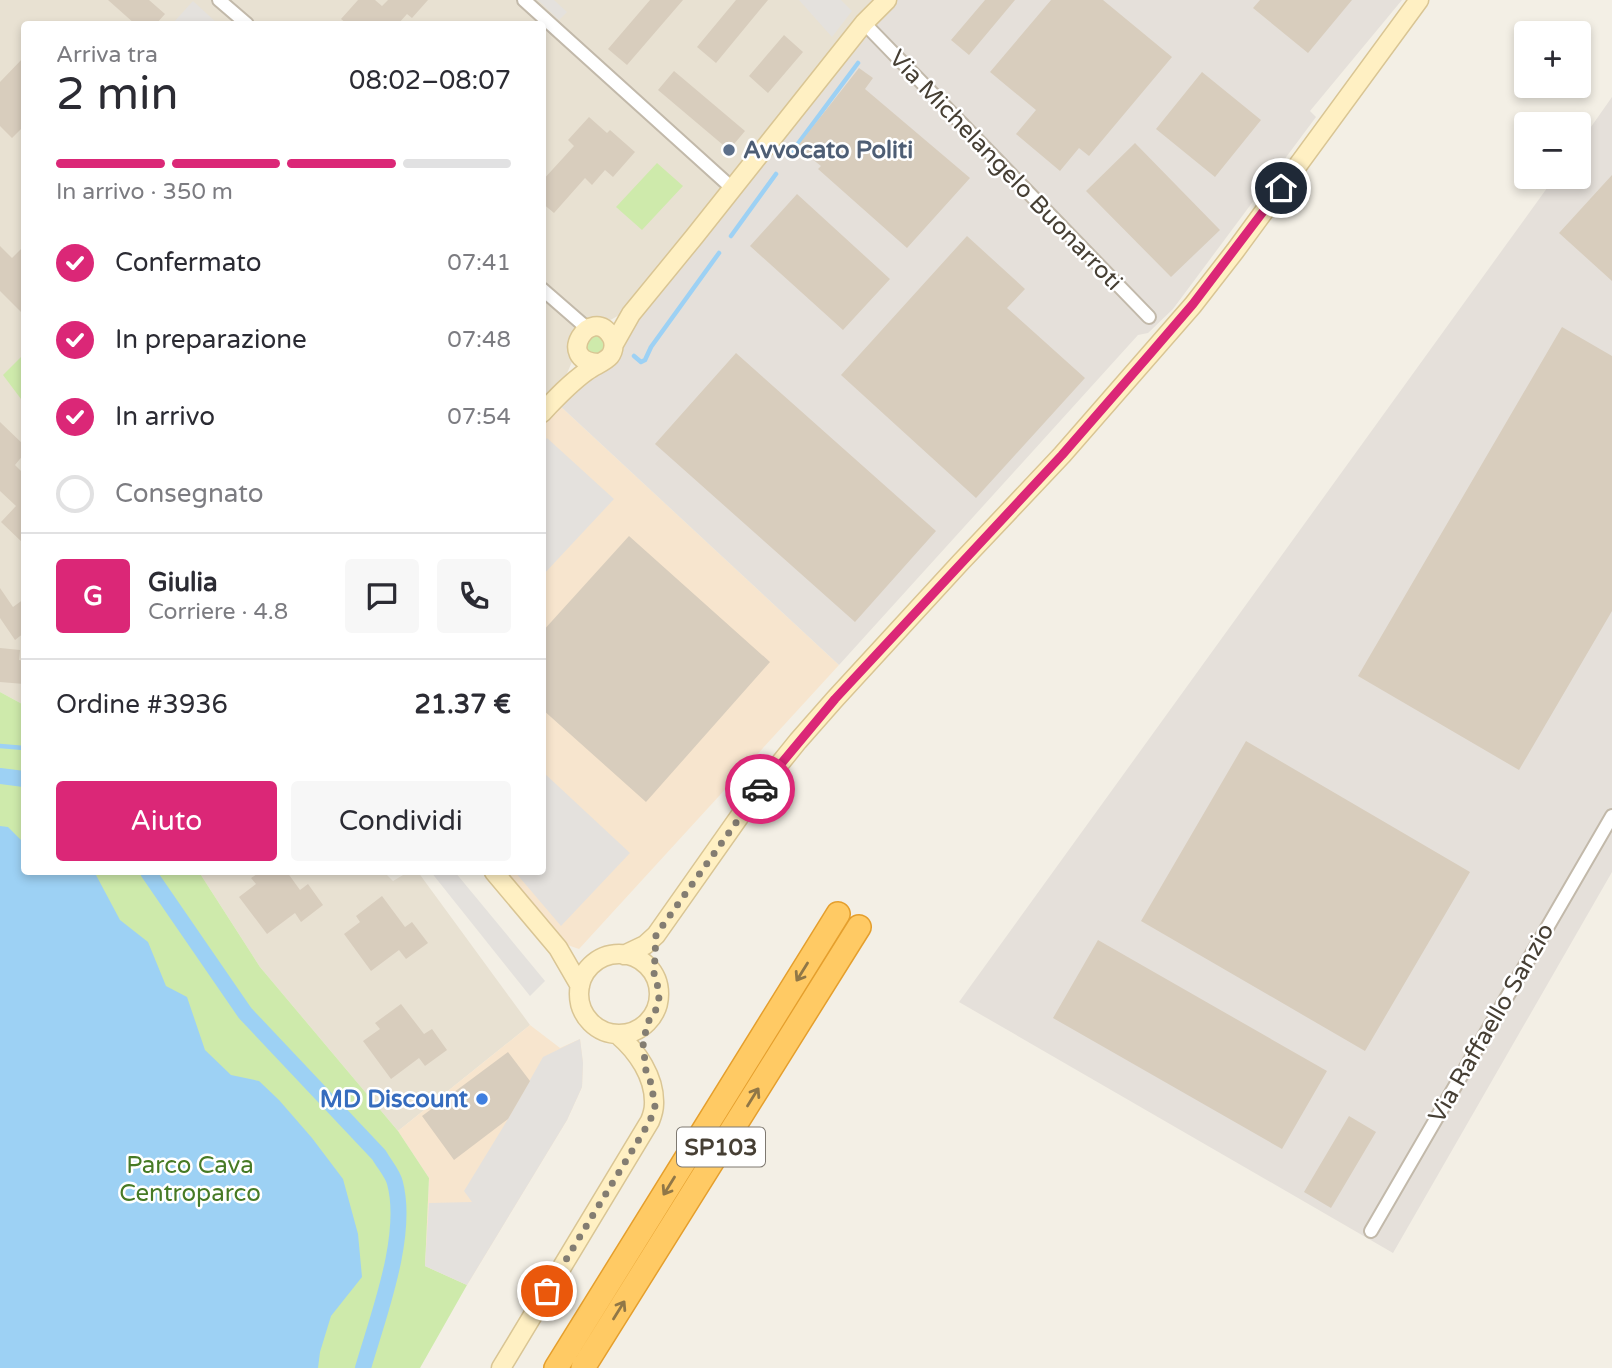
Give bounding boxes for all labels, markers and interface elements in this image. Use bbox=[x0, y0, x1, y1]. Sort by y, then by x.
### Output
map controls bbox=[1514, 21, 1591, 189]
button: + bbox=[1514, 21, 1591, 98]
text: Arriva tra bbox=[56, 41, 158, 69]
street label: Via Michelangelo Buonarroti bbox=[883, 44, 1128, 297]
text: 08:02–08:07 bbox=[349, 65, 511, 96]
text: 2 min bbox=[56, 67, 179, 122]
button: − bbox=[1514, 112, 1591, 189]
place label: Avvocato Politi bbox=[743, 136, 913, 165]
marker: Avvocato Politi bbox=[721, 142, 737, 158]
pin bbox=[1251, 158, 1311, 218]
icon: home bbox=[1262, 169, 1300, 207]
text: In arrivo · 350 m bbox=[56, 178, 233, 206]
icon: check bbox=[56, 244, 94, 282]
text: Confermato bbox=[115, 247, 262, 278]
text: 07:41 bbox=[447, 249, 511, 277]
icon: check bbox=[56, 321, 94, 359]
text: In preparazione bbox=[115, 324, 307, 355]
text: 07:48 bbox=[447, 326, 511, 354]
icon: check bbox=[56, 398, 94, 436]
text: In arrivo bbox=[115, 401, 215, 432]
text: 07:54 bbox=[447, 403, 511, 431]
text: Consegnato bbox=[115, 478, 264, 509]
button: chat bbox=[345, 559, 419, 633]
button: phone bbox=[437, 559, 511, 633]
text: Giulia bbox=[148, 567, 218, 598]
text: G bbox=[83, 581, 103, 612]
text: Corriere · 4.8 bbox=[148, 598, 288, 626]
text: Ordine #3936 bbox=[56, 689, 228, 720]
text: 21.37 € bbox=[414, 689, 511, 720]
courier bbox=[725, 754, 795, 824]
icon: car bbox=[741, 770, 779, 808]
button: Aiuto bbox=[56, 781, 277, 861]
button: Condividi bbox=[291, 781, 511, 861]
street label: Via Raffaello Sanzio bbox=[1422, 918, 1560, 1128]
one-way arrow bbox=[795, 962, 809, 982]
place label: MD Discount bbox=[320, 1085, 469, 1114]
one-way arrow bbox=[746, 1087, 760, 1107]
marker: MD Discount bbox=[474, 1091, 490, 1107]
road number: SP103 bbox=[677, 1128, 765, 1166]
park label: Parco Cava Centroparco bbox=[119, 1151, 261, 1208]
one-way arrow bbox=[662, 1176, 676, 1196]
pin bbox=[517, 1261, 577, 1321]
icon: bag bbox=[528, 1272, 566, 1310]
one-way arrow bbox=[612, 1301, 626, 1321]

